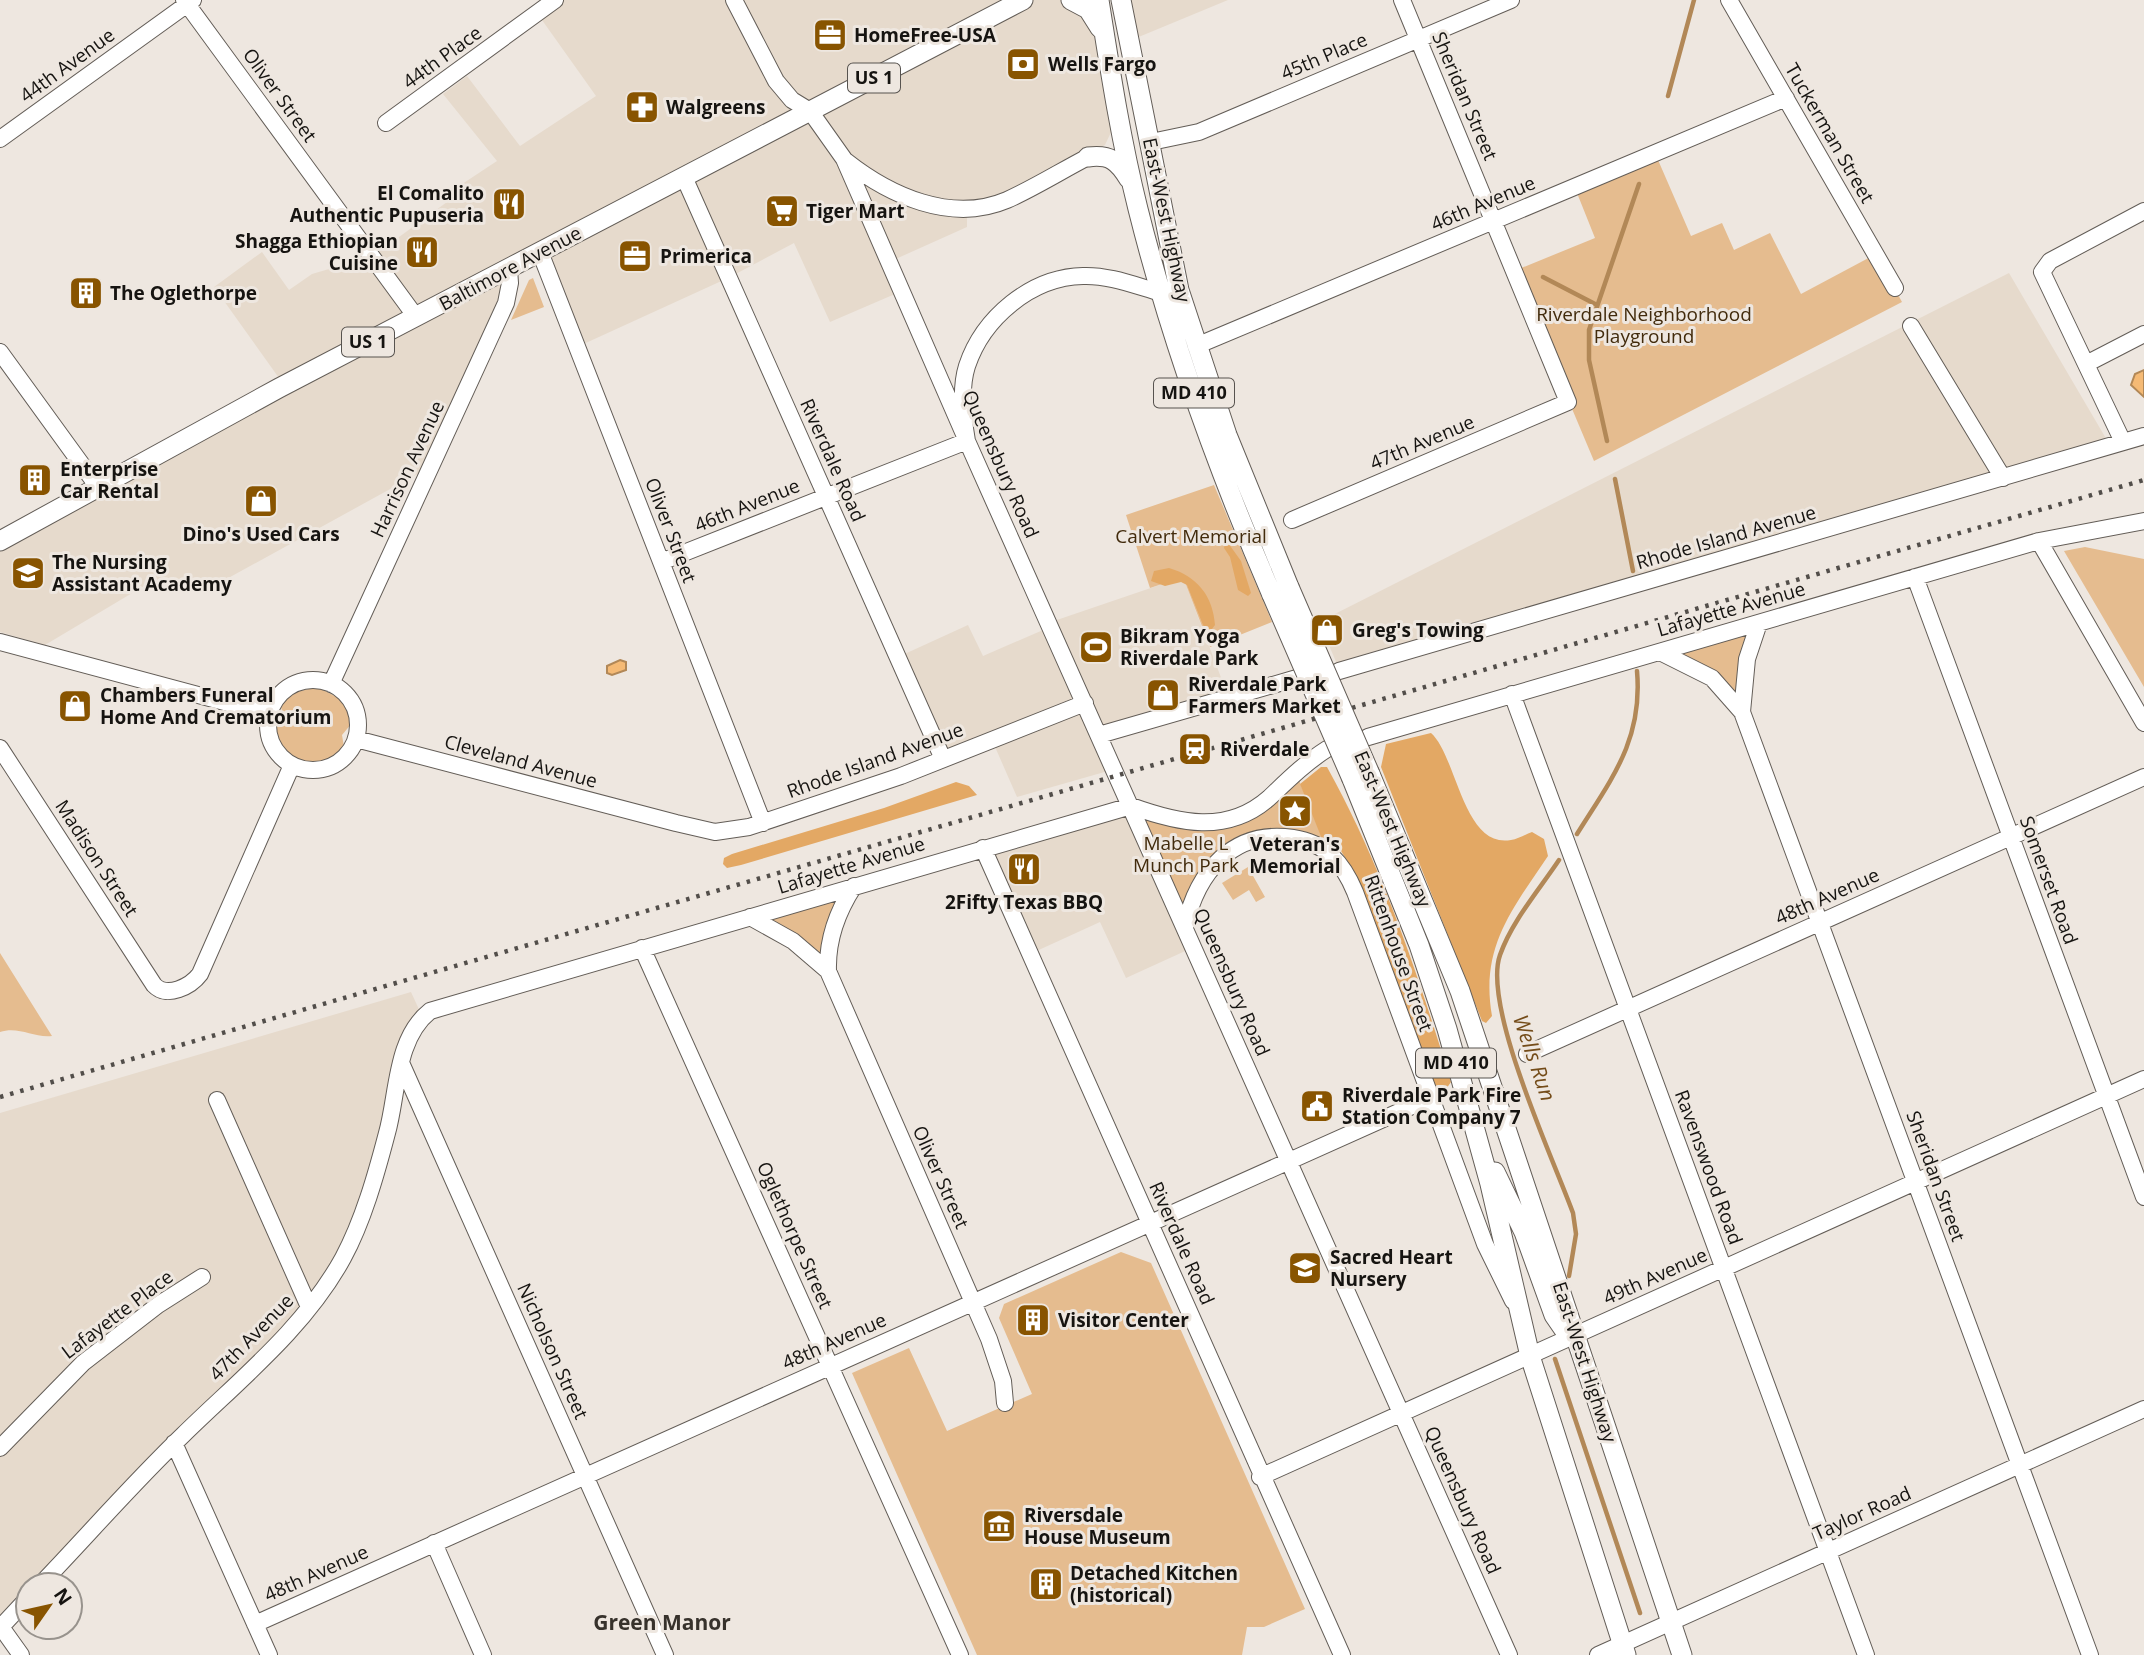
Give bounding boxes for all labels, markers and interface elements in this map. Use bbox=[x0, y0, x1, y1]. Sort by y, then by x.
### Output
office icon: HomeFree-USA bbox=[811, 16, 849, 54]
street label: 44th Place bbox=[397, 20, 487, 94]
street label: 44th Avenue bbox=[14, 22, 120, 108]
place label: HomeFree-USA bbox=[854, 22, 997, 48]
street label: 45th Place bbox=[1277, 26, 1371, 86]
street label: Sheridan Street bbox=[1426, 28, 1504, 164]
street label: Oliver Street bbox=[237, 43, 323, 147]
bank icon: Wells Fargo bbox=[1004, 45, 1042, 83]
place label: Wells Fargo bbox=[1048, 51, 1157, 77]
street label: Tuckerman Street bbox=[1779, 58, 1881, 208]
road number: US 1 bbox=[848, 64, 900, 92]
pharmacy icon: Walgreens bbox=[623, 88, 661, 126]
place label: Walgreens bbox=[666, 94, 765, 120]
street label: East-West Highway bbox=[1137, 135, 1197, 305]
street label: 46th Avenue bbox=[1427, 169, 1539, 237]
place label: El Comalito Authentic Pupuseria bbox=[290, 180, 484, 228]
restaurant icon: El Comalito Authentic Pupuseria bbox=[490, 185, 528, 223]
supermarket icon: Tiger Mart bbox=[763, 192, 801, 230]
place label: Tiger Mart bbox=[806, 198, 905, 224]
street label: Baltimore Avenue bbox=[434, 219, 586, 317]
place label: Shagga Ethiopian Cuisine bbox=[235, 228, 398, 276]
restaurant icon: Shagga Ethiopian Cuisine bbox=[403, 233, 441, 271]
office icon: Primerica bbox=[616, 237, 654, 275]
place label: Primerica bbox=[660, 243, 752, 269]
building icon: The Oglethorpe bbox=[67, 274, 105, 312]
place label: The Oglethorpe bbox=[110, 280, 257, 306]
park label: Riverdale Neighborhood Playground bbox=[1536, 301, 1752, 349]
road number: US 1 bbox=[342, 328, 394, 356]
road number: MD 410 bbox=[1154, 379, 1234, 408]
street label: Queensbury Road bbox=[957, 386, 1045, 542]
street label: Riverdale Road bbox=[794, 394, 872, 526]
street label: Harrison Avenue bbox=[364, 396, 450, 542]
street label: 47th Avenue bbox=[1366, 408, 1478, 476]
place label: Enterprise Car Rental bbox=[60, 456, 159, 504]
building icon: Enterprise Car Rental bbox=[16, 461, 54, 499]
street label: 46th Avenue bbox=[691, 472, 803, 538]
street label: Oliver Street bbox=[639, 474, 703, 586]
shop icon: Dino's Used Cars bbox=[242, 482, 280, 520]
street label: Rhode Island Avenue bbox=[1633, 499, 1819, 575]
place label: Dino's Used Cars bbox=[182, 521, 340, 547]
park label: Calvert Memorial bbox=[1115, 523, 1267, 549]
place label: The Nursing Assistant Academy bbox=[52, 549, 232, 597]
school or university icon: The Nursing Assistant Academy bbox=[9, 554, 47, 592]
street label: Lafayette Avenue bbox=[1654, 575, 1808, 643]
shop icon: Greg's Towing bbox=[1308, 611, 1346, 649]
place label: Greg's Towing bbox=[1352, 617, 1484, 643]
place label: Bikram Yoga Riverdale Park bbox=[1120, 623, 1258, 671]
sports icon: Bikram Yoga Riverdale Park bbox=[1077, 628, 1115, 666]
place label: Riverdale Park Farmers Market bbox=[1188, 671, 1341, 719]
shop icon: Riverdale Park Farmers Market bbox=[1144, 676, 1182, 714]
place label: Chambers Funeral Home And Crematorium bbox=[100, 682, 331, 730]
shop icon: Chambers Funeral Home And Crematorium bbox=[56, 687, 94, 725]
street label: Rhode Island Avenue bbox=[783, 716, 967, 804]
street label: Cleveland Avenue bbox=[442, 728, 600, 794]
station icon: Riverdale bbox=[1176, 730, 1214, 768]
place label: Riverdale bbox=[1220, 736, 1310, 762]
street label: East-West Highway bbox=[1348, 747, 1438, 912]
place icon: Veteran's Memorial bbox=[1276, 792, 1314, 830]
street label: Madison Street bbox=[50, 795, 145, 922]
street label: Somerset Road bbox=[2014, 812, 2084, 948]
street label: Lafayette Avenue bbox=[774, 830, 928, 900]
park label: Mabelle L Munch Park bbox=[1133, 830, 1239, 878]
place label: Veteran's Memorial bbox=[1249, 831, 1341, 879]
restaurant icon: 2Fifty Texas BBQ bbox=[1005, 850, 1043, 888]
street label: 48th Avenue bbox=[1771, 861, 1883, 931]
street label: Rittenhouse Street bbox=[1359, 871, 1439, 1035]
place label: 2Fifty Texas BBQ bbox=[945, 889, 1103, 915]
street label: Queensbury Road bbox=[1188, 904, 1276, 1060]
water label: Wells Run bbox=[1507, 1011, 1563, 1105]
road number: MD 410 bbox=[1416, 1048, 1496, 1078]
place label: Riverdale Park Fire Station Company 7 bbox=[1342, 1082, 1521, 1130]
street label: Ravenswood Road bbox=[1669, 1086, 1749, 1248]
public building icon: Riverdale Park Fire Station Company 7 bbox=[1298, 1087, 1336, 1125]
street label: Sheridan Street bbox=[1900, 1107, 1972, 1245]
street label: Oliver Street bbox=[907, 1121, 975, 1233]
street label: Oglethorpe Street bbox=[751, 1157, 839, 1313]
street label: Riverdale Road bbox=[1143, 1177, 1221, 1309]
street label: 49th Avenue bbox=[1599, 1241, 1711, 1311]
place label: Sacred Heart Nursery bbox=[1330, 1244, 1453, 1292]
school or university icon: Sacred Heart Nursery bbox=[1286, 1249, 1324, 1287]
street label: Lafayette Place bbox=[56, 1263, 178, 1365]
street label: East-West Highway bbox=[1547, 1278, 1623, 1446]
street label: Nicholson Street bbox=[511, 1279, 595, 1423]
street label: 47th Avenue bbox=[203, 1288, 299, 1386]
building icon: Visitor Center bbox=[1014, 1301, 1052, 1339]
street label: 48th Avenue bbox=[778, 1306, 890, 1376]
place label: Visitor Center bbox=[1058, 1307, 1189, 1333]
street label: Queensbury Road bbox=[1419, 1422, 1507, 1578]
street label: Taylor Road bbox=[1809, 1480, 1915, 1546]
place label: Riversdale House Museum bbox=[1024, 1502, 1171, 1550]
museum icon: Riversdale House Museum bbox=[980, 1507, 1018, 1545]
street label: 48th Avenue bbox=[260, 1538, 372, 1608]
place label: Detached Kitchen (historical) bbox=[1070, 1560, 1238, 1608]
building icon: Detached Kitchen (historical) bbox=[1027, 1565, 1065, 1603]
north arrow bbox=[14, 1571, 84, 1641]
text: N bbox=[48, 1583, 78, 1610]
district label: Green Manor bbox=[593, 1608, 731, 1636]

